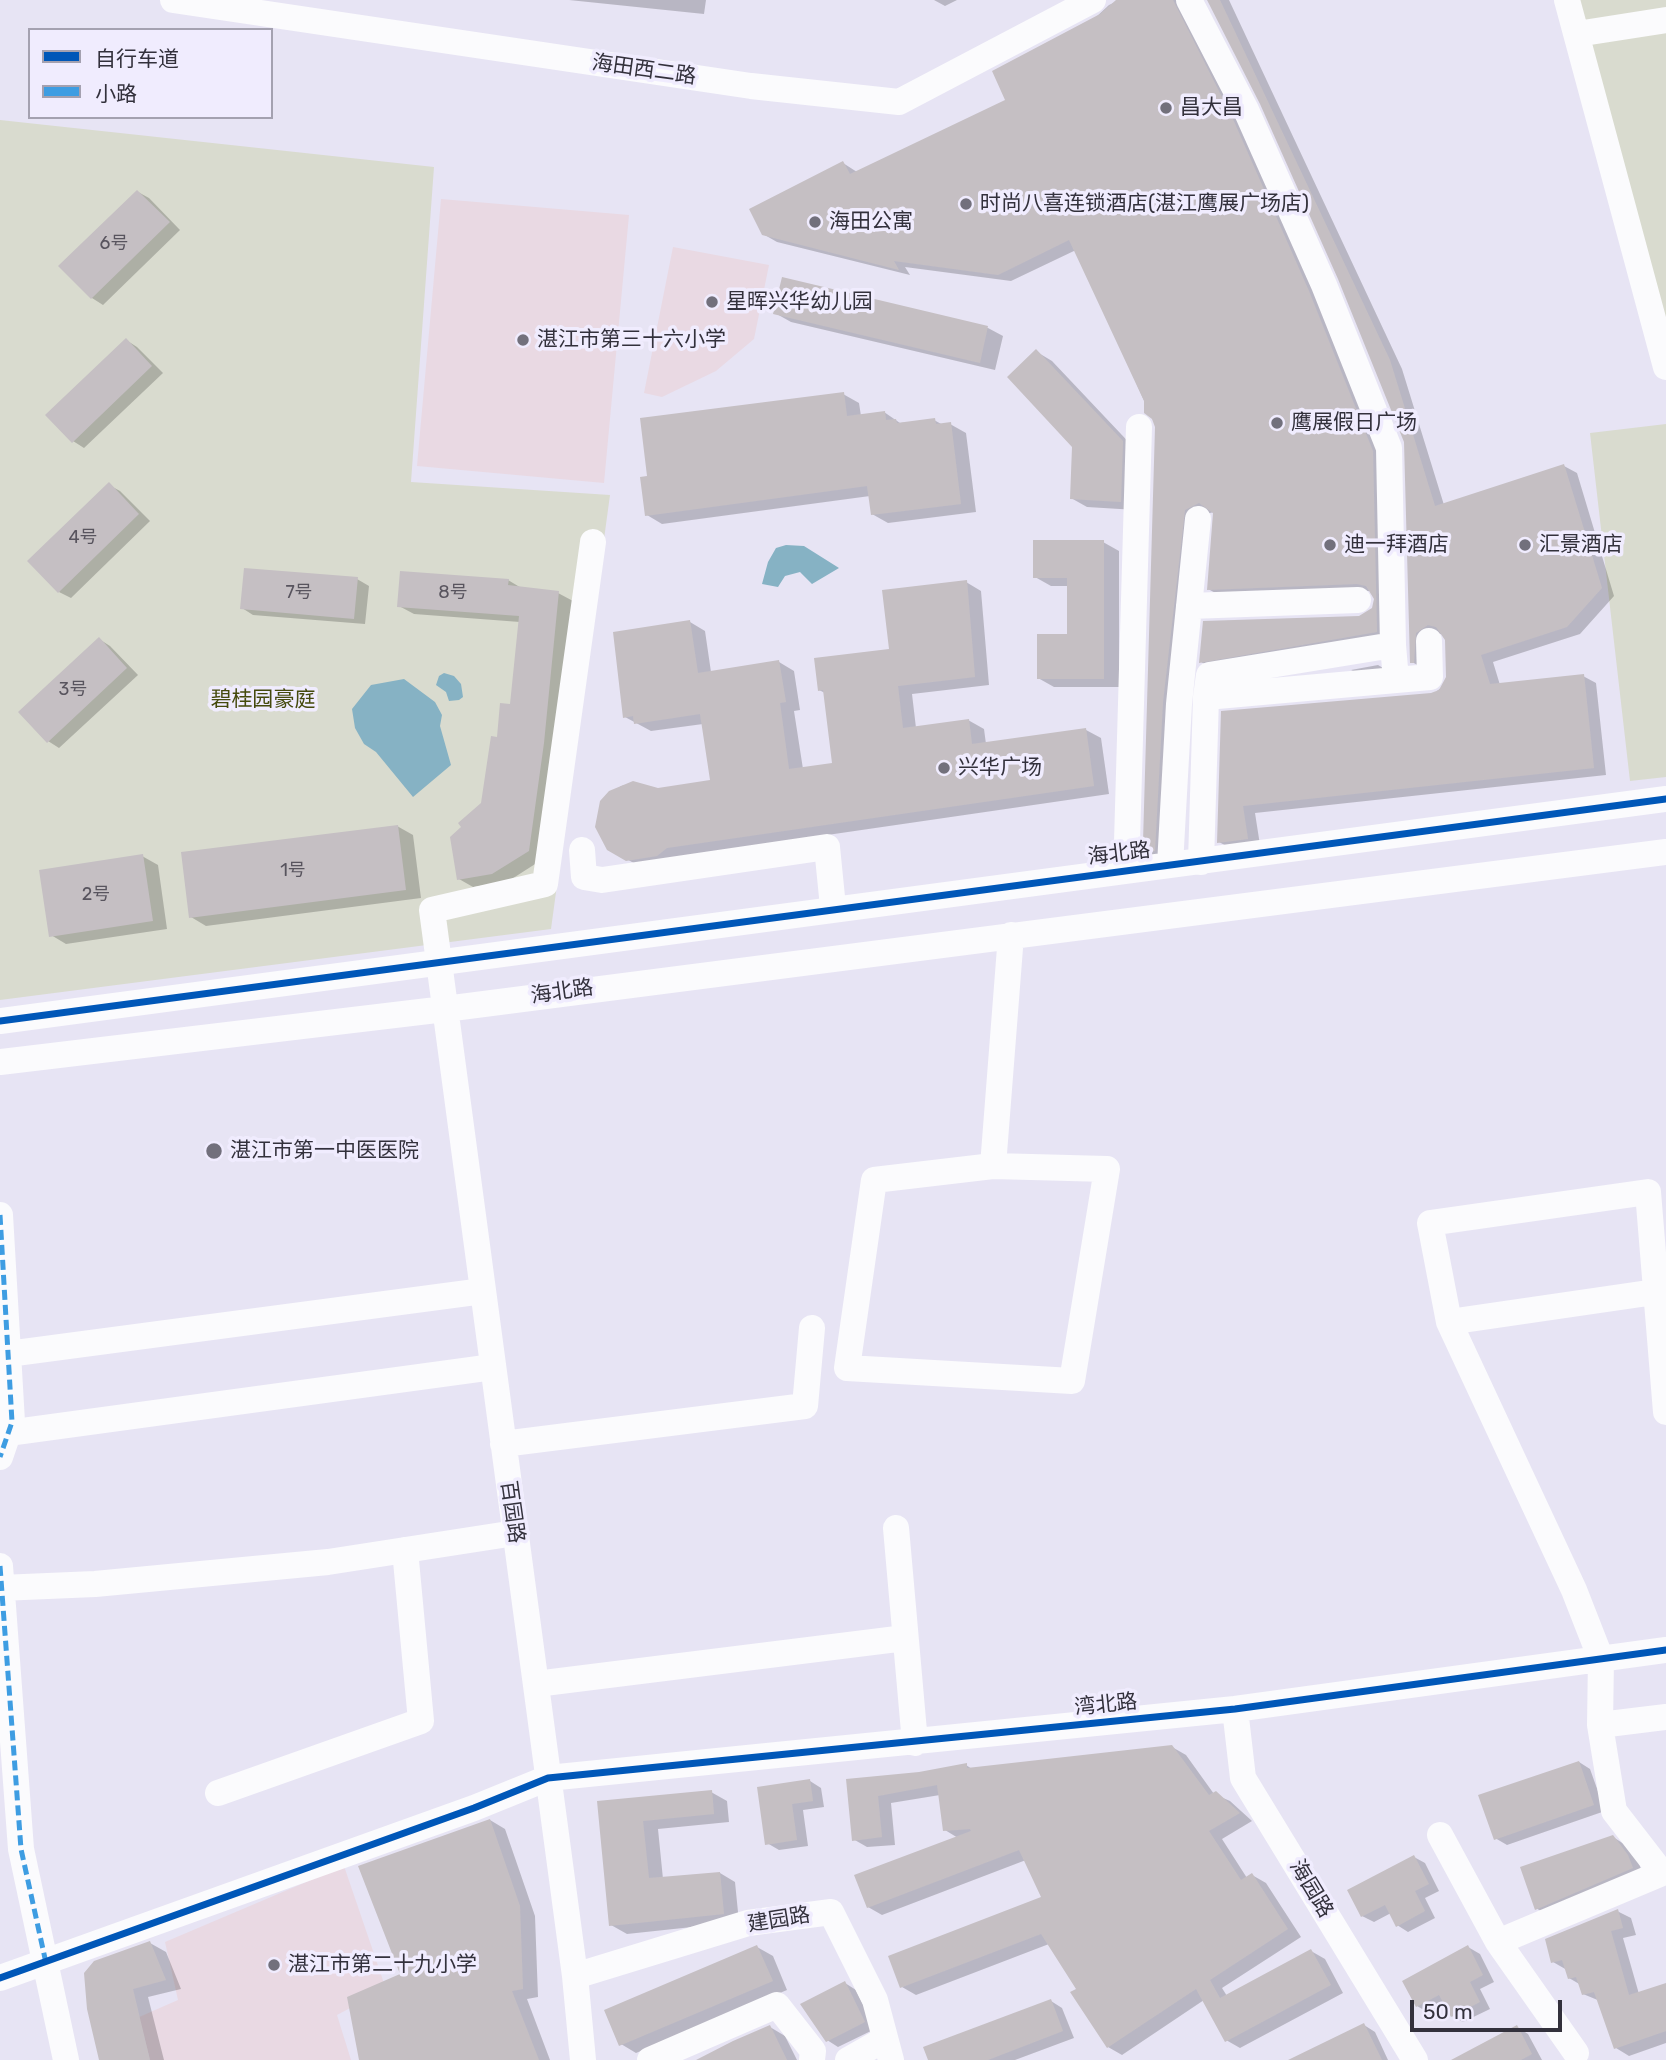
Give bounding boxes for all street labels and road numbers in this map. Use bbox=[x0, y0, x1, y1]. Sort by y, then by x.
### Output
street label: 海田西二路 bbox=[590, 50, 698, 90]
street label: 海北路 bbox=[1086, 838, 1152, 870]
street label: 海北路 bbox=[529, 975, 595, 1009]
street label: 百园路 bbox=[495, 1479, 529, 1545]
street label: 湾北路 bbox=[1073, 1689, 1139, 1721]
street label: 海园路 bbox=[1284, 1856, 1338, 1922]
street label: 建园路 bbox=[746, 1903, 812, 1937]

